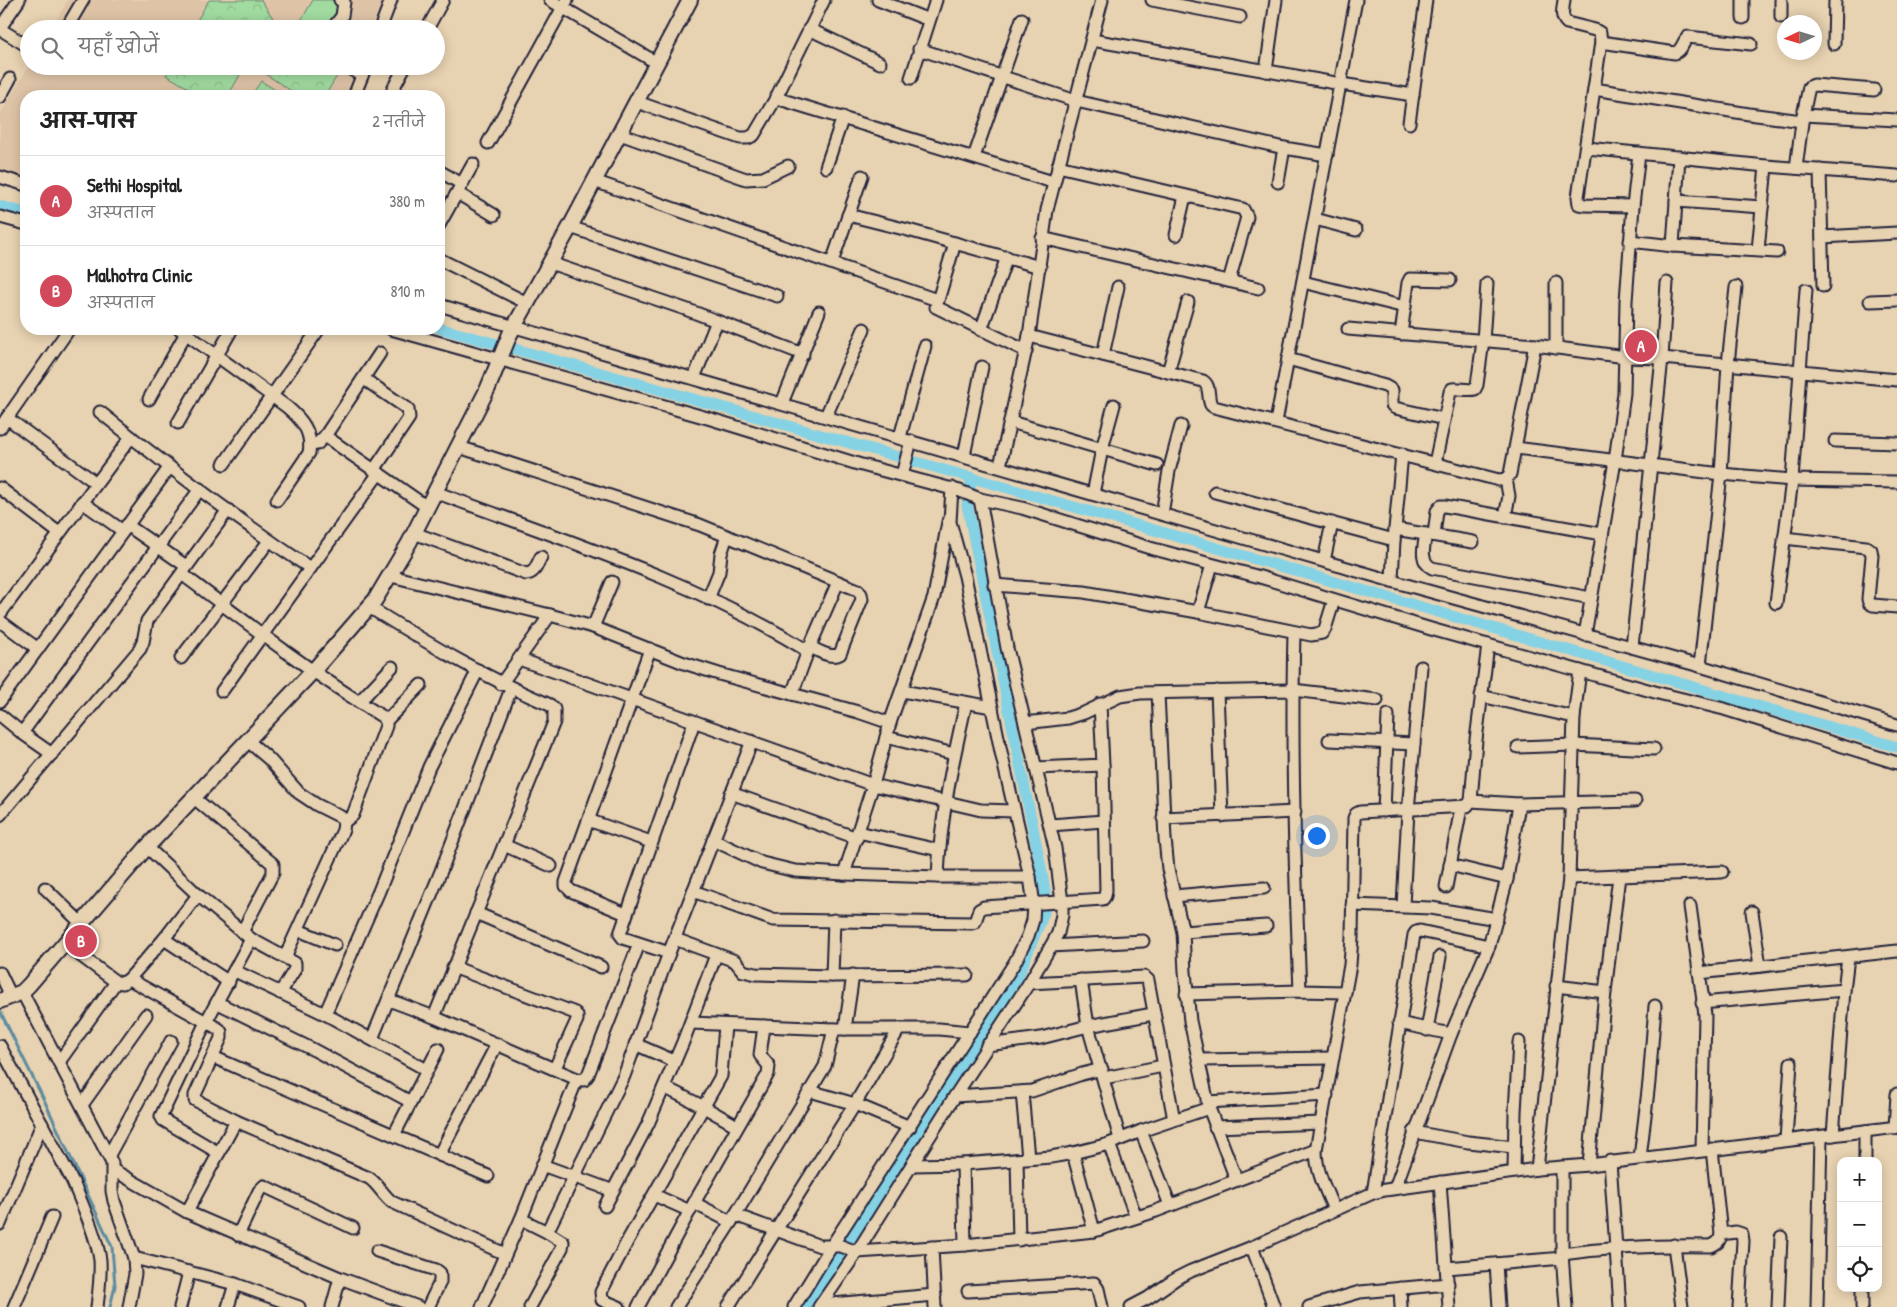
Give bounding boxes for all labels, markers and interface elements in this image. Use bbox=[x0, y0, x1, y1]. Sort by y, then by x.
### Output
north arrow bbox=[1777, 15, 1822, 60]
search box bbox=[20, 20, 445, 75]
text: यहाँ खोजें bbox=[78, 33, 159, 59]
icon: search bbox=[38, 34, 66, 62]
text: आस-पास bbox=[40, 106, 136, 135]
text: 2 नतीजे bbox=[372, 110, 425, 132]
text: Sethi Hospital bbox=[87, 172, 182, 198]
text: A bbox=[52, 190, 60, 212]
text: 380 m bbox=[389, 190, 425, 212]
text: अस्पताल bbox=[87, 201, 155, 223]
text: Malhotra Clinic bbox=[87, 262, 192, 288]
text: B bbox=[52, 280, 60, 302]
text: 810 m bbox=[391, 280, 425, 302]
text: अस्पताल bbox=[87, 291, 155, 313]
pin: A bbox=[1625, 327, 1657, 365]
your location bbox=[1304, 823, 1330, 849]
pin: B bbox=[65, 922, 97, 960]
map controls bbox=[1837, 1157, 1882, 1292]
button: + bbox=[1837, 1157, 1882, 1202]
button: − bbox=[1837, 1202, 1882, 1247]
button: locate bbox=[1837, 1247, 1882, 1292]

